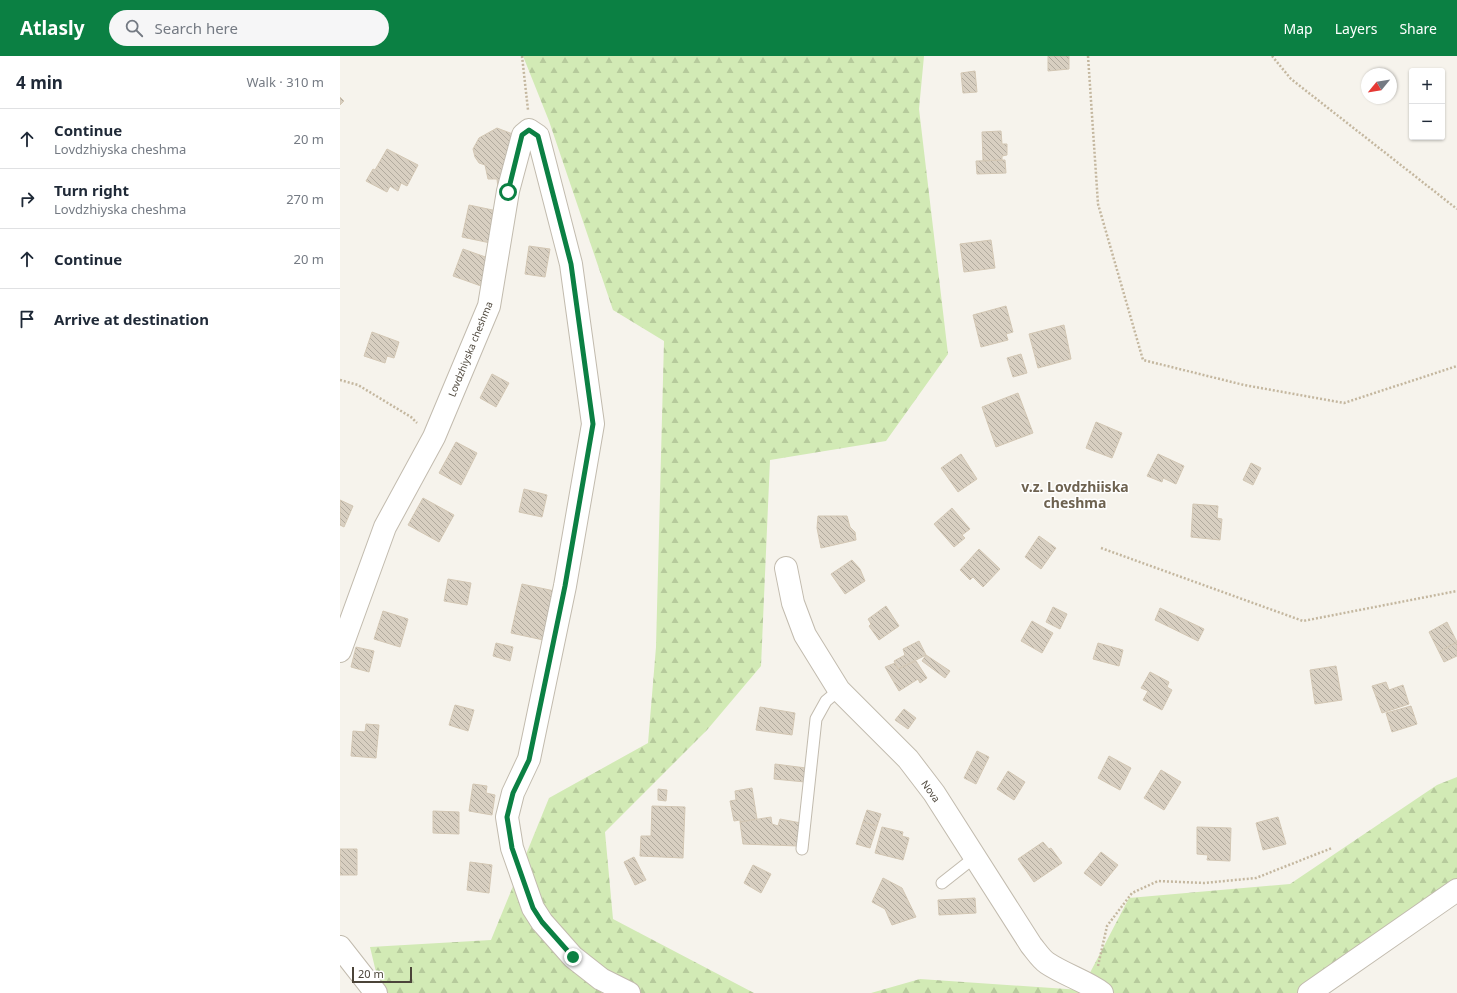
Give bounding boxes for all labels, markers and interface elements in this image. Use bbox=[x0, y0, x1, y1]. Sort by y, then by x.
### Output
search box bbox=[109, 10, 389, 46]
text: Atlasly bbox=[20, 15, 85, 41]
icon: search bbox=[123, 17, 145, 39]
text: Search here bbox=[155, 18, 238, 38]
text: Map bbox=[1284, 19, 1313, 38]
text: Layers bbox=[1335, 19, 1377, 38]
text: Share bbox=[1399, 19, 1437, 38]
north arrow bbox=[1361, 68, 1397, 104]
map controls bbox=[1409, 68, 1445, 140]
button: + bbox=[1409, 68, 1445, 104]
text: 4 min bbox=[16, 71, 63, 94]
text: Walk · 310 m bbox=[246, 73, 324, 91]
button: − bbox=[1409, 104, 1445, 140]
text: Continue bbox=[54, 120, 122, 140]
icon: ahead bbox=[16, 128, 38, 150]
text: 20 m bbox=[294, 130, 324, 148]
text: Lovdzhiyska cheshma bbox=[54, 140, 186, 158]
text: Turn right bbox=[54, 180, 129, 200]
route start bbox=[499, 183, 517, 201]
icon: right bbox=[16, 188, 38, 210]
text: 270 m bbox=[286, 190, 324, 208]
text: Lovdzhiyska cheshma bbox=[54, 200, 186, 218]
icon: ahead bbox=[16, 248, 38, 270]
text: Continue bbox=[54, 249, 122, 269]
text: 20 m bbox=[294, 250, 324, 268]
street label: Lovdzhiyska cheshma bbox=[444, 299, 496, 399]
icon: arrive bbox=[16, 308, 38, 330]
text: Arrive at destination bbox=[54, 309, 209, 329]
district label: v.z. Lovdzhiiska cheshma bbox=[1021, 477, 1129, 512]
street label: Nova bbox=[918, 777, 944, 805]
route end bbox=[564, 948, 582, 966]
scale bar bbox=[352, 965, 412, 984]
text: 20 m bbox=[358, 966, 384, 981]

